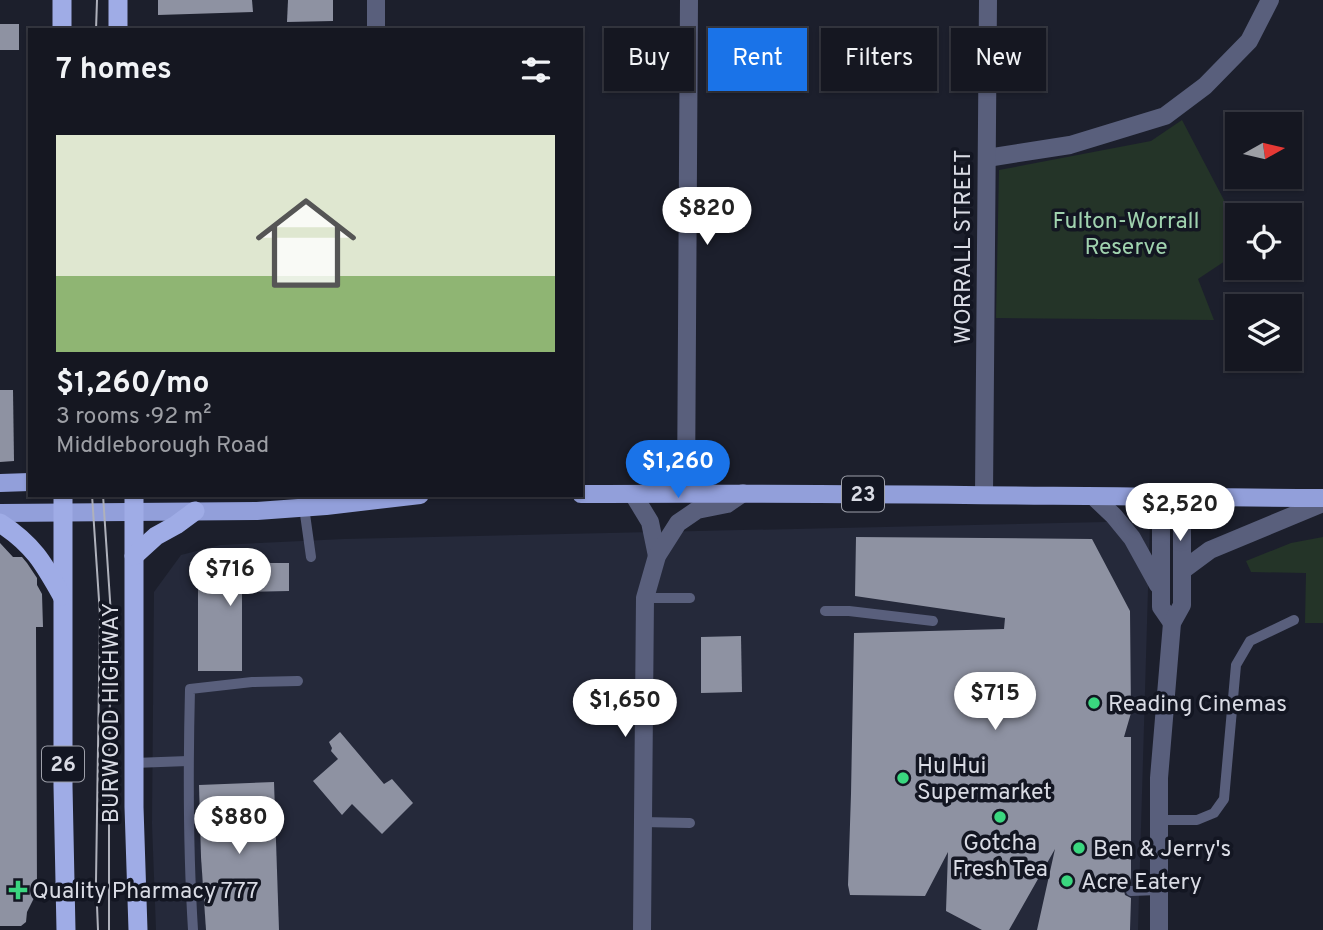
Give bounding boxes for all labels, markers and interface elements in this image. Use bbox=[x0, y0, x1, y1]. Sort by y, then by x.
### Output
chip: Buy bbox=[604, 28, 694, 91]
chip: Rent bbox=[708, 28, 807, 91]
chip: Filters bbox=[821, 28, 937, 91]
chip: New bbox=[951, 28, 1046, 91]
icon: filters bbox=[517, 51, 555, 89]
text: 7 homes bbox=[56, 52, 172, 89]
north arrow bbox=[1225, 112, 1302, 189]
map controls bbox=[1225, 112, 1302, 371]
street label: WORRALL STREET bbox=[950, 150, 979, 344]
icon: home bbox=[243, 180, 369, 306]
pin: $820 bbox=[666, 188, 748, 247]
text: $820 bbox=[678, 195, 736, 224]
button: locate bbox=[1225, 203, 1302, 280]
park label: Fulton-Worrall Reserve bbox=[1052, 208, 1200, 263]
button: layers bbox=[1225, 294, 1302, 371]
text: $1,260/mo bbox=[56, 366, 210, 403]
text: 3 rooms · 92 m² bbox=[56, 403, 212, 432]
text: Middleborough Road bbox=[56, 432, 269, 461]
pin: $1,260 bbox=[621, 440, 735, 500]
text: $1,260 bbox=[642, 448, 714, 477]
road number: 23 bbox=[842, 476, 884, 512]
pin: $2,520 bbox=[1123, 484, 1237, 543]
text: $2,520 bbox=[1142, 491, 1218, 520]
pin: $716 bbox=[189, 548, 271, 608]
text: $716 bbox=[205, 556, 255, 585]
street label: BURWOOD HIGHWAY bbox=[98, 603, 127, 823]
pin: $715 bbox=[954, 672, 1036, 732]
pin: $1,650 bbox=[568, 680, 682, 739]
text: $715 bbox=[970, 680, 1020, 709]
text: $1,650 bbox=[589, 687, 661, 716]
place label: Reading Cinemas bbox=[1108, 691, 1287, 720]
marker: Reading Cinemas bbox=[1086, 695, 1102, 711]
road number: 26 bbox=[42, 746, 84, 782]
place label: Hu Hui Supermarket bbox=[917, 753, 1052, 808]
marker: Hu Hui Supermarket bbox=[895, 770, 911, 786]
pin: $880 bbox=[198, 796, 280, 856]
text: $880 bbox=[210, 804, 268, 833]
marker: Gotcha Fresh Tea bbox=[992, 809, 1008, 825]
place label: Gotcha Fresh Tea bbox=[952, 830, 1048, 885]
place label: Ben & Jerry's bbox=[1093, 836, 1231, 865]
marker: Ben & Jerry's bbox=[1071, 840, 1087, 856]
place label: Acre Eatery bbox=[1081, 869, 1202, 898]
marker: Acre Eatery bbox=[1059, 873, 1075, 889]
place label: Quality Pharmacy 777 bbox=[32, 878, 259, 907]
marker: Quality Pharmacy 777 bbox=[10, 882, 26, 898]

